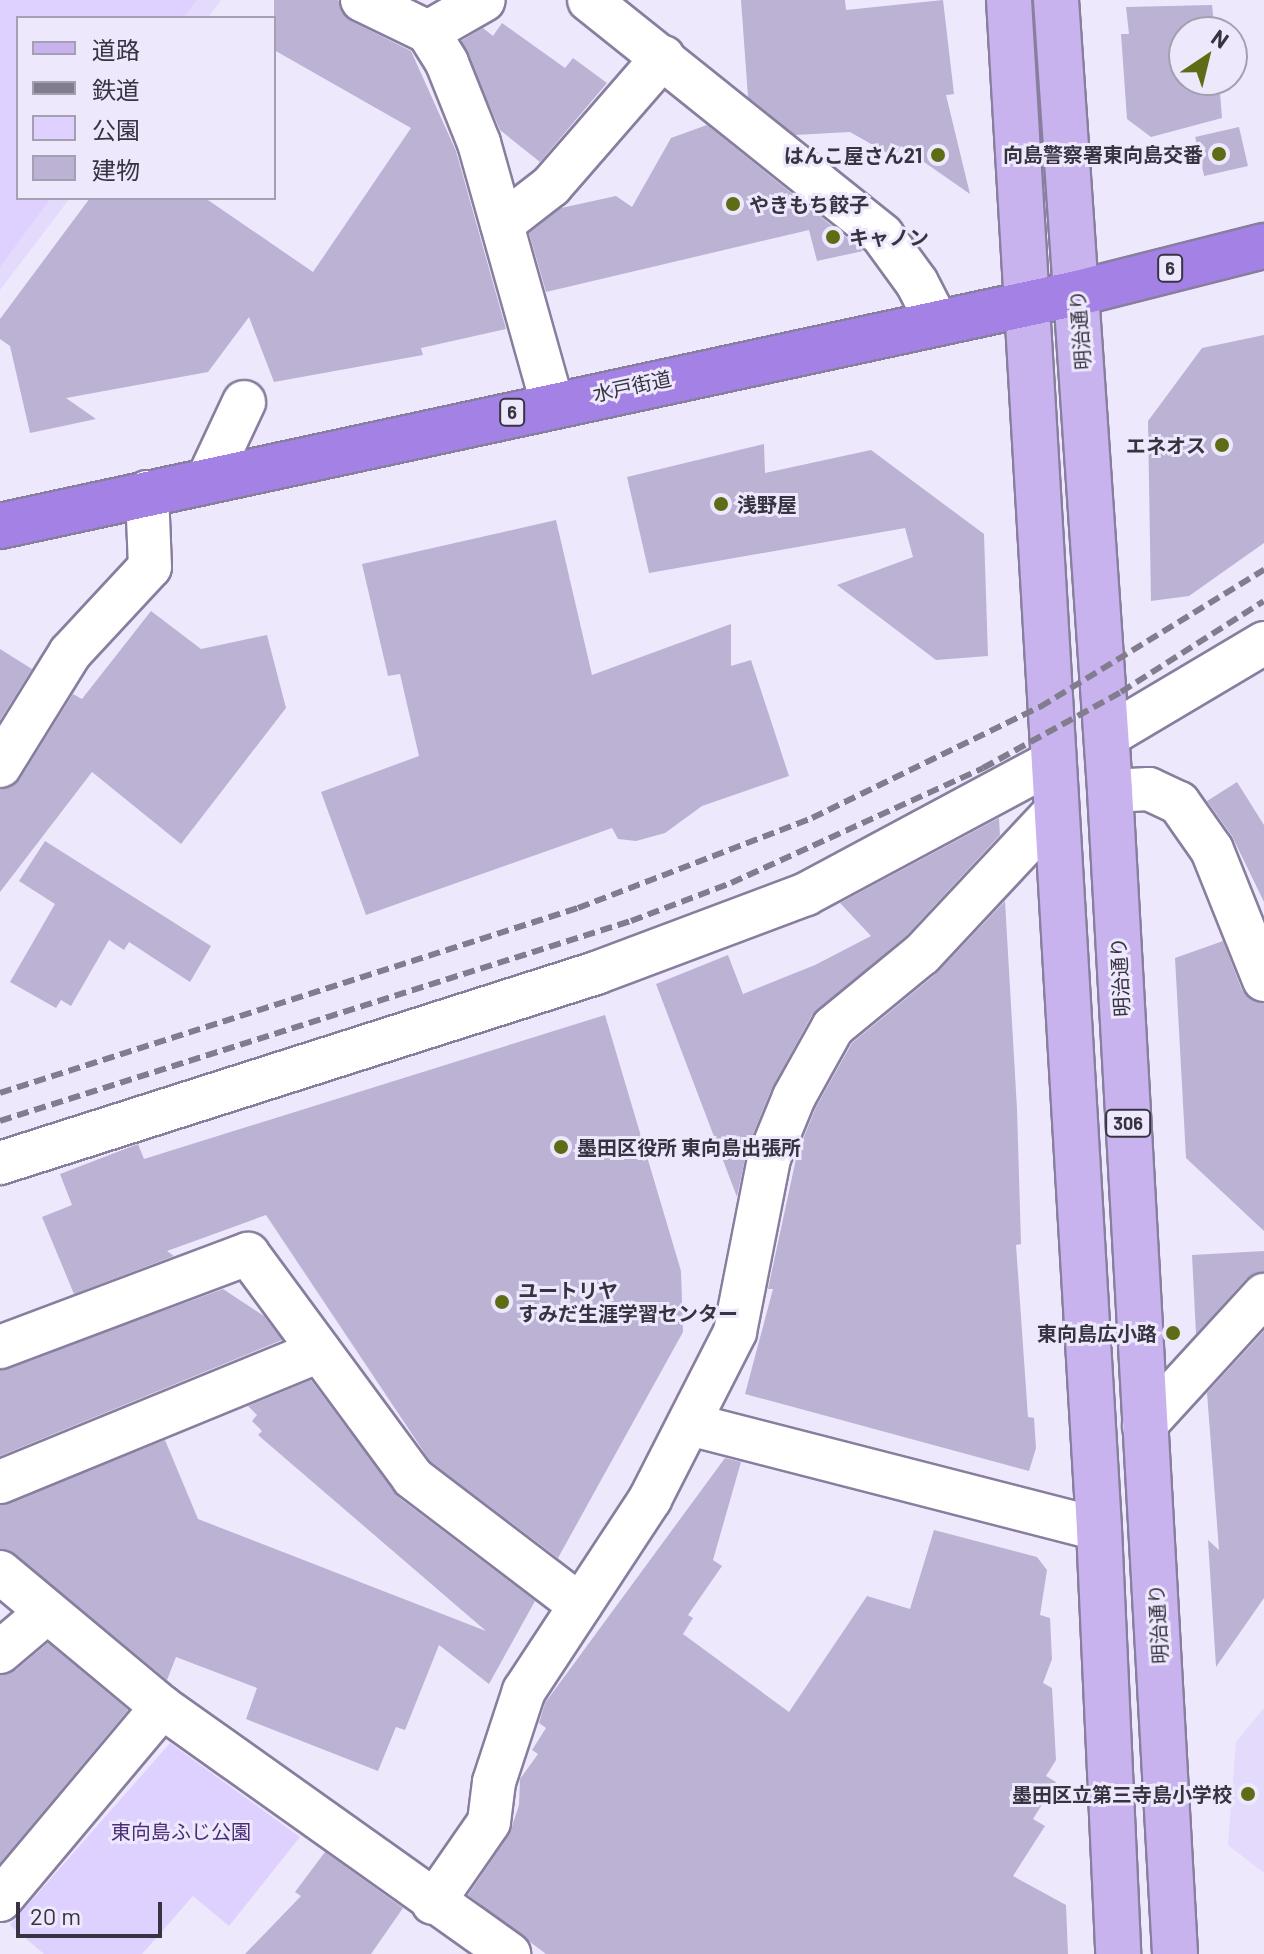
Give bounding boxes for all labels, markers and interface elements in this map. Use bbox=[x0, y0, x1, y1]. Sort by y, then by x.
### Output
legend bbox=[16, 16, 276, 200]
north arrow bbox=[1168, 16, 1248, 96]
text: N bbox=[1207, 23, 1234, 53]
text: 道路 bbox=[92, 35, 140, 64]
text: 鉄道 bbox=[92, 75, 140, 104]
text: 公園 bbox=[92, 115, 140, 144]
place label: 向島警察署東向島交番 bbox=[1003, 142, 1203, 166]
place label: はんこ屋さん21 bbox=[784, 143, 922, 167]
marker: 向島警察署東向島交番 bbox=[1210, 145, 1228, 163]
marker: はんこ屋さん21 bbox=[929, 146, 947, 164]
text: 建物 bbox=[92, 155, 140, 184]
place label: やきもち餃子 bbox=[749, 192, 869, 216]
marker: やきもち餃子 bbox=[724, 195, 742, 213]
place label: キャノン bbox=[849, 225, 929, 249]
marker: キャノン bbox=[824, 228, 842, 246]
road number: 6 bbox=[1156, 254, 1184, 282]
street label: 明治通り bbox=[1065, 289, 1095, 371]
street label: 水戸街道 bbox=[590, 366, 674, 406]
road number: 6 bbox=[498, 398, 526, 426]
place label: エネオス bbox=[1126, 433, 1206, 457]
marker: エネオス bbox=[1213, 436, 1231, 454]
place label: 浅野屋 bbox=[737, 492, 797, 516]
marker: 浅野屋 bbox=[712, 495, 730, 513]
street label: 明治通り bbox=[1106, 936, 1134, 1018]
road number: 306 bbox=[1104, 1109, 1152, 1137]
place label: 墨田区役所 東向島出張所 bbox=[577, 1135, 801, 1159]
marker: 墨田区役所 東向島出張所 bbox=[552, 1138, 570, 1156]
place label: ユートリヤ すみだ生涯学習センター bbox=[518, 1278, 738, 1325]
marker: ユートリヤ すみだ生涯学習センター bbox=[493, 1293, 511, 1311]
place label: 東向島広小路 bbox=[1037, 1321, 1157, 1345]
marker: 東向島広小路 bbox=[1164, 1324, 1182, 1342]
street label: 明治通り bbox=[1144, 1583, 1172, 1665]
place label: 墨田区立第三寺島小学校 bbox=[1012, 1782, 1232, 1806]
marker: 墨田区立第三寺島小学校 bbox=[1239, 1785, 1257, 1803]
park label: 東向島ふじ公園 bbox=[111, 1819, 251, 1843]
scale bar bbox=[20, 1886, 166, 1936]
text: 20 m bbox=[30, 1901, 81, 1930]

